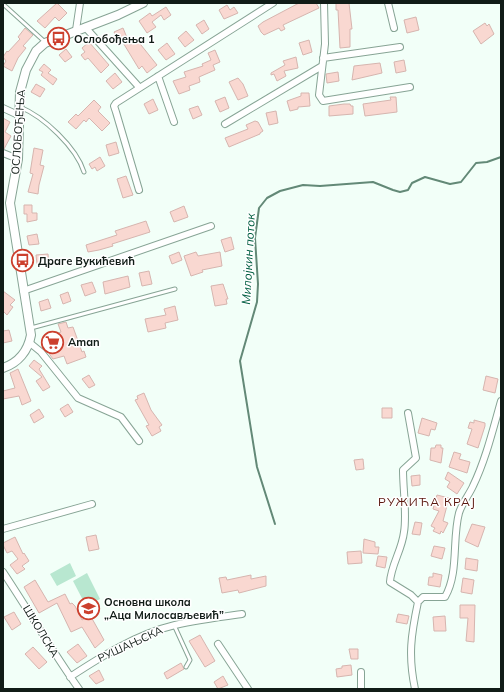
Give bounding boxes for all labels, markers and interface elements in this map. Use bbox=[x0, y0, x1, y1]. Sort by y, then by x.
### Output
bus stop icon: Ослобођења 1 bbox=[46, 26, 72, 52]
place label: Ослобођења 1 bbox=[74, 32, 155, 46]
street label: ОСЛОБОЂЕЊА bbox=[8, 89, 28, 175]
water label: Милојкин поток bbox=[238, 212, 258, 305]
bus stop icon: Драге Вукићевић bbox=[10, 248, 36, 274]
place label: Драге Вукићевић bbox=[38, 254, 135, 268]
supermarket icon: Aman bbox=[39, 329, 65, 355]
place label: Aman bbox=[68, 335, 100, 349]
district label: РУЖИЋА КРАЈ bbox=[378, 494, 476, 509]
school or university icon: Основна школа „Аца Милосављевић” bbox=[75, 595, 101, 621]
place label: Основна школа „Аца Милосављевић” bbox=[104, 595, 224, 622]
street label: ШКОЛСКА bbox=[20, 602, 62, 660]
street label: РУШАЊСКА bbox=[95, 623, 165, 665]

